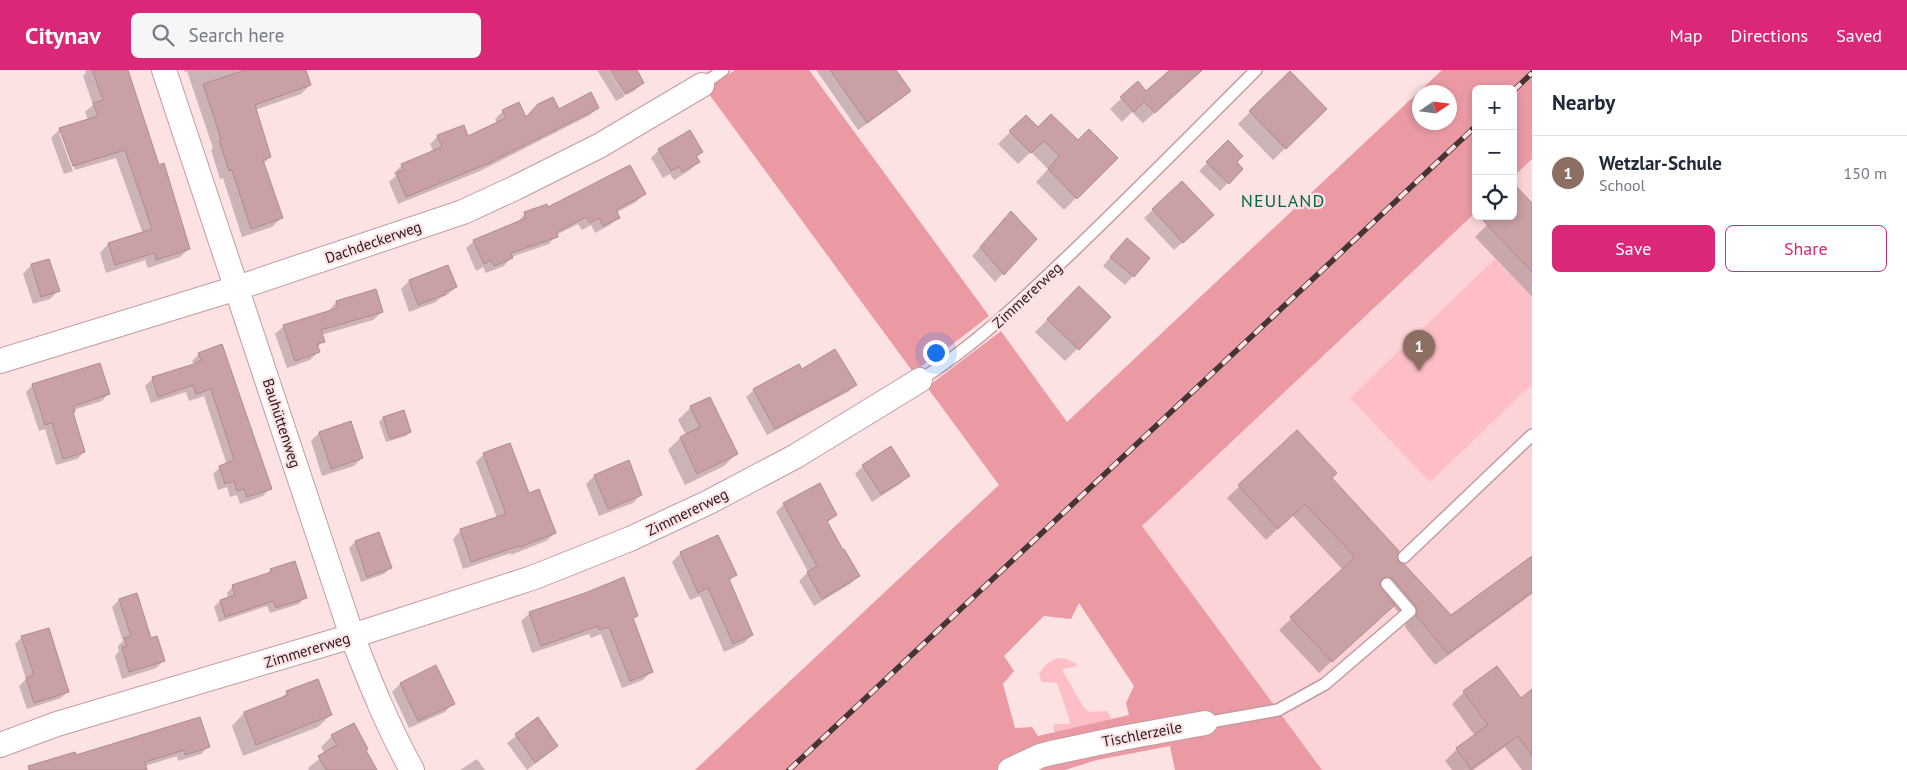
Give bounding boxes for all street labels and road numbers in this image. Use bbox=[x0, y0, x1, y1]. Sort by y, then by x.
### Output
street label: Dachdeckerweg bbox=[322, 217, 424, 267]
street label: Zimmererweg bbox=[988, 258, 1066, 332]
street label: Bauhüttenweg bbox=[259, 376, 305, 470]
street label: Zimmererweg bbox=[643, 484, 731, 540]
street label: Zimmererweg bbox=[262, 628, 352, 672]
street label: Tischlerzeile bbox=[1101, 717, 1183, 751]

